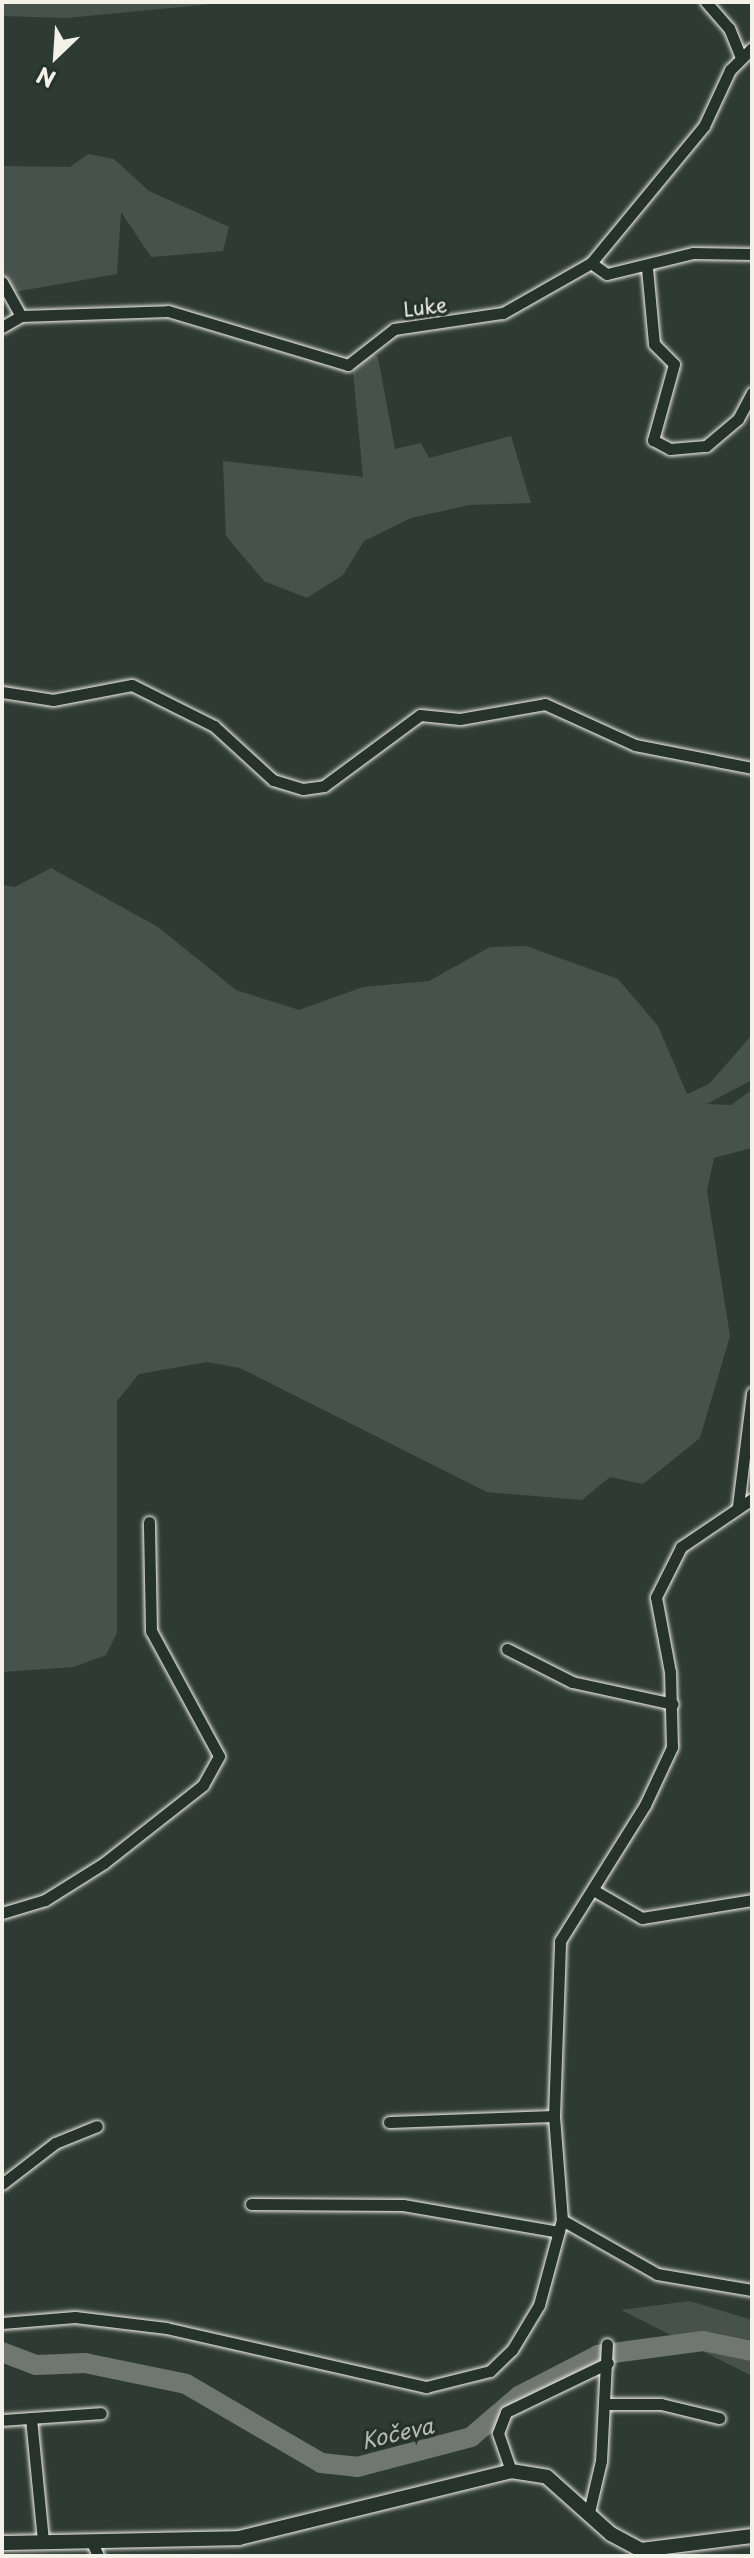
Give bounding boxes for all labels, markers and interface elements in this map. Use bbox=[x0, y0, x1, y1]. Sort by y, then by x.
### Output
north arrow bbox=[16, 16, 96, 96]
text: N bbox=[31, 60, 61, 97]
street label: Luke bbox=[402, 292, 448, 322]
water label: Kočeva bbox=[358, 2411, 436, 2453]

